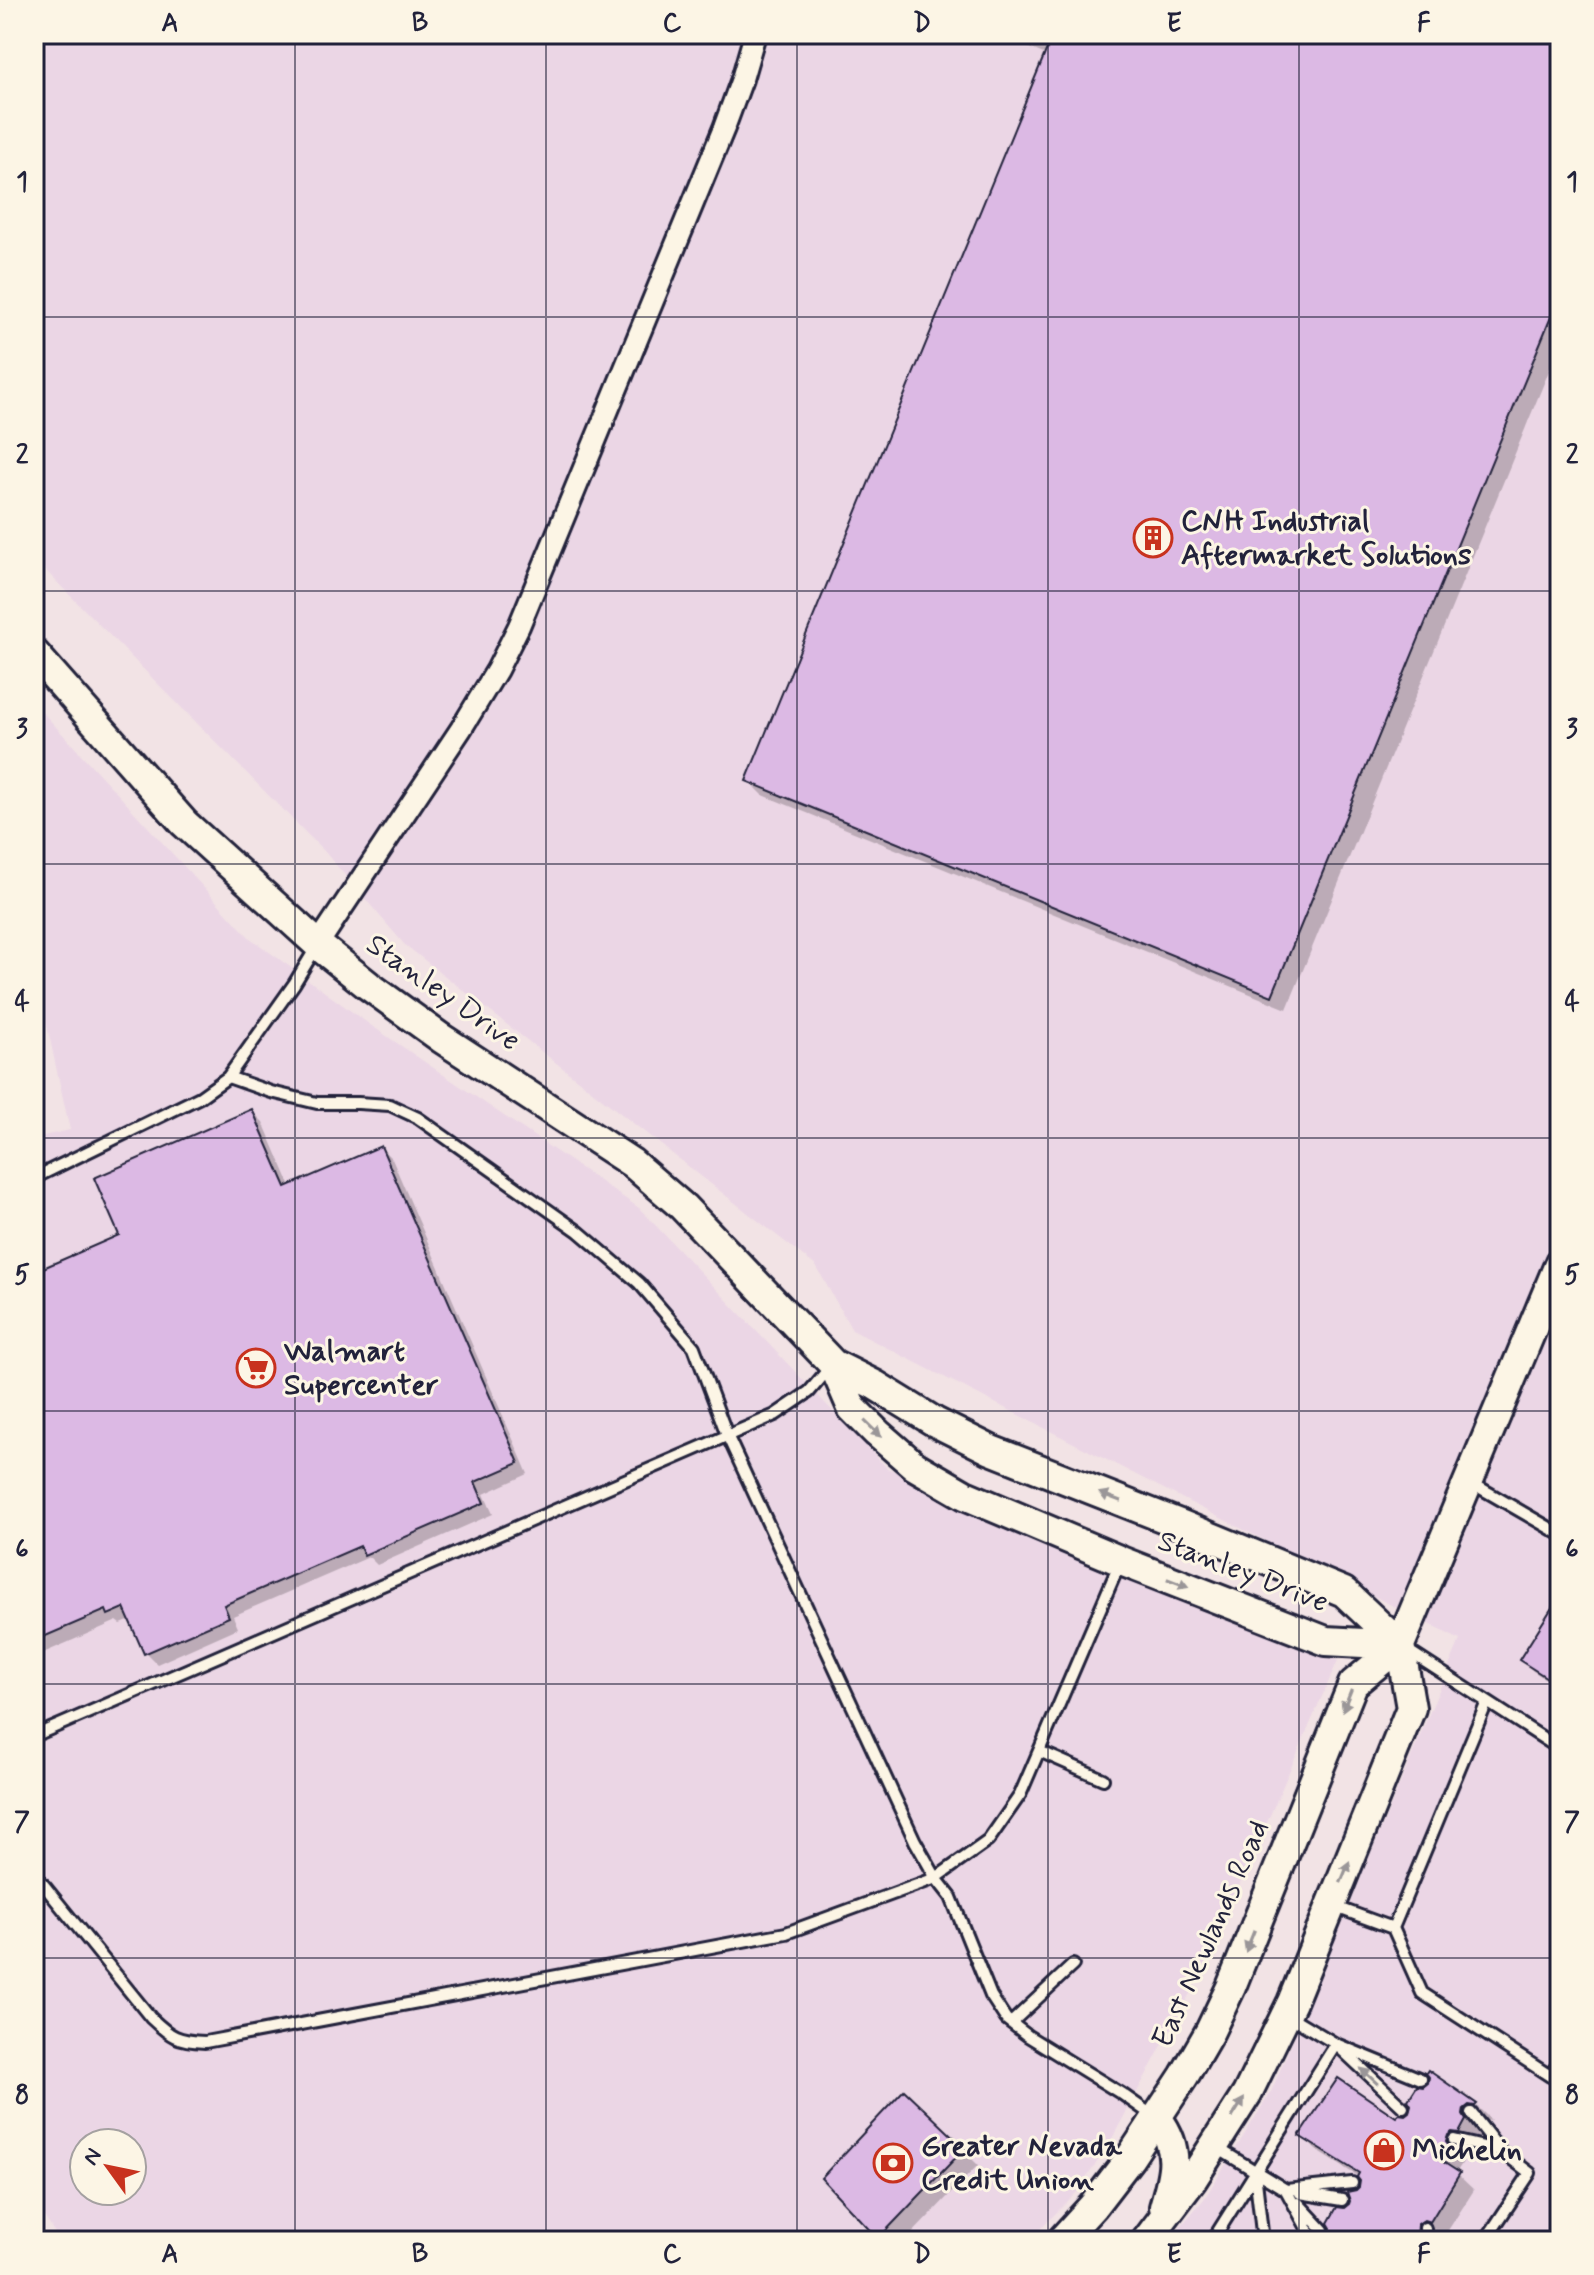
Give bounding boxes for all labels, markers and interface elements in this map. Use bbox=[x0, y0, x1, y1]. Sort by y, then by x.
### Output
text: A bbox=[161, 7, 179, 41]
text: B bbox=[412, 7, 428, 41]
text: C bbox=[663, 7, 682, 41]
text: D bbox=[913, 7, 931, 41]
text: E bbox=[1166, 7, 1182, 41]
text: F bbox=[1417, 7, 1431, 41]
text: 1 bbox=[16, 166, 28, 200]
text: 1 bbox=[1566, 166, 1578, 200]
text: 2 bbox=[16, 439, 29, 473]
text: 2 bbox=[1566, 439, 1579, 473]
place label: CNH Industrial Aftermarket Solutions bbox=[1181, 502, 1472, 575]
building icon: CNH Industrial Aftermarket Solutions bbox=[1132, 517, 1174, 559]
text: 3 bbox=[16, 713, 28, 747]
text: 3 bbox=[1566, 713, 1578, 747]
street label: Stanley Drive bbox=[358, 925, 528, 1061]
text: 4 bbox=[14, 986, 30, 1020]
text: 4 bbox=[1564, 986, 1580, 1020]
text: 5 bbox=[14, 1259, 30, 1293]
text: 5 bbox=[1564, 1259, 1580, 1293]
place label: Walmart Supercenter bbox=[283, 1332, 439, 1405]
supermarket icon: Walmart Supercenter bbox=[235, 1347, 277, 1389]
one-way arrow bbox=[863, 1419, 882, 1438]
one-way arrow bbox=[1098, 1490, 1122, 1503]
street label: Stanley Drive bbox=[1152, 1522, 1334, 1622]
text: 6 bbox=[15, 1533, 29, 1567]
text: 6 bbox=[1565, 1533, 1579, 1567]
one-way arrow bbox=[1166, 1577, 1190, 1590]
one-way arrow bbox=[1340, 1688, 1353, 1712]
text: 7 bbox=[14, 1806, 30, 1840]
text: 7 bbox=[1564, 1806, 1580, 1840]
street label: East Newlands Road bbox=[1143, 1814, 1279, 2054]
one-way arrow bbox=[1339, 1860, 1352, 1884]
one-way arrow bbox=[1243, 1929, 1256, 1953]
one-way arrow bbox=[1360, 2067, 1379, 2085]
text: 8 bbox=[15, 2079, 29, 2113]
text: 8 bbox=[1565, 2079, 1579, 2113]
one-way arrow bbox=[1231, 2097, 1245, 2119]
north arrow bbox=[68, 2127, 148, 2207]
place label: Greater Nevada Credit Union bbox=[921, 2127, 1123, 2200]
shop icon: Michelin bbox=[1363, 2129, 1405, 2171]
place label: Michelin bbox=[1412, 2131, 1522, 2170]
bank icon: Greater Nevada Credit Union bbox=[872, 2142, 914, 2184]
text: N bbox=[77, 2143, 109, 2171]
text: A bbox=[161, 2238, 179, 2272]
text: B bbox=[412, 2238, 428, 2272]
text: C bbox=[663, 2238, 682, 2272]
text: D bbox=[913, 2238, 931, 2272]
text: E bbox=[1166, 2238, 1182, 2272]
text: F bbox=[1417, 2238, 1431, 2272]

